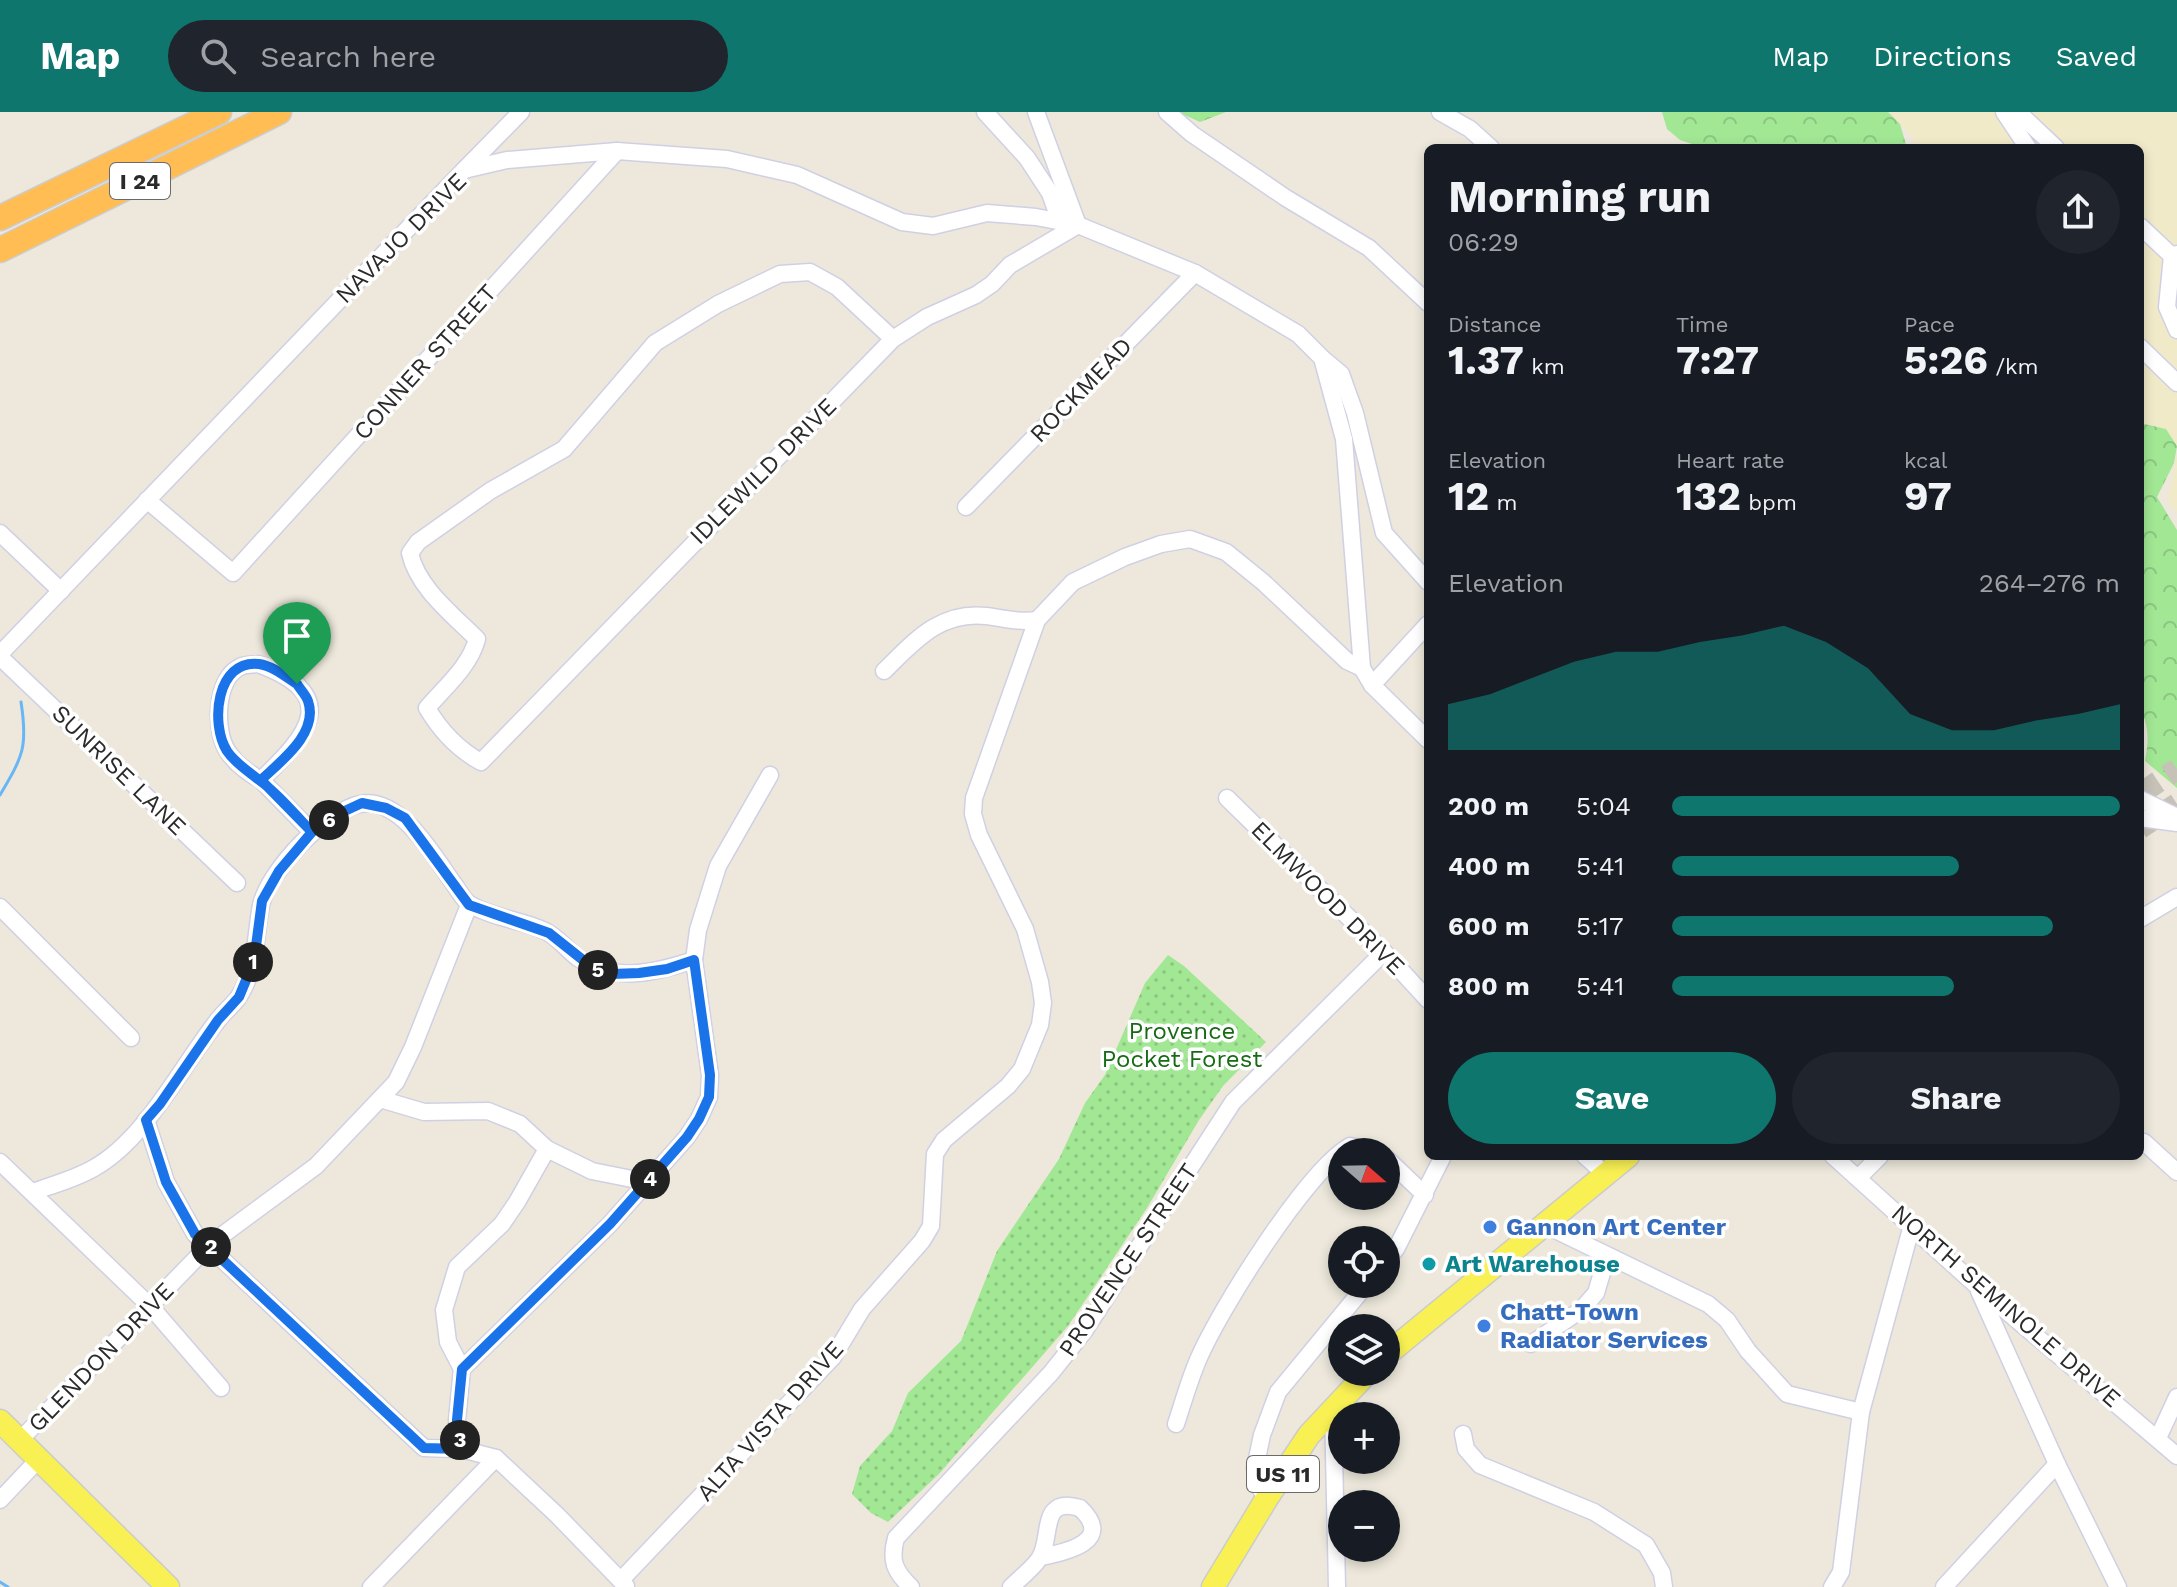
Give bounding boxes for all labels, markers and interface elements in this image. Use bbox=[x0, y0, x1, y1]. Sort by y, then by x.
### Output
search box bbox=[168, 20, 728, 92]
text: Map bbox=[40, 34, 120, 78]
icon: search bbox=[196, 34, 240, 78]
text: Search here bbox=[260, 39, 436, 74]
text: Map bbox=[1772, 40, 1829, 73]
text: Directions bbox=[1873, 40, 2012, 73]
text: Saved bbox=[2056, 40, 2137, 73]
road number: I 24 bbox=[110, 163, 170, 199]
street label: NAVAJO DRIVE bbox=[330, 167, 472, 309]
button: share bbox=[2036, 170, 2120, 254]
text: Morning run bbox=[1448, 171, 1711, 223]
text: 06:29 bbox=[1448, 227, 1519, 257]
street label: CONNER STREET bbox=[348, 279, 502, 445]
text: Distance bbox=[1448, 312, 1542, 337]
text: Time bbox=[1676, 312, 1728, 337]
text: Pace bbox=[1904, 312, 1955, 337]
street label: ROCKMEAD bbox=[1024, 332, 1138, 448]
text: 1.37 bbox=[1448, 337, 1524, 384]
text: 7:27 bbox=[1676, 337, 1759, 384]
text: 5:26 bbox=[1904, 337, 1988, 384]
text: km bbox=[1524, 354, 1565, 379]
text: /km bbox=[1988, 354, 2038, 379]
street label: IDLEWILD DRIVE bbox=[684, 392, 842, 550]
text: Elevation bbox=[1448, 448, 1546, 473]
text: Heart rate bbox=[1676, 448, 1785, 473]
text: kcal bbox=[1904, 448, 1948, 473]
text: 12 bbox=[1448, 473, 1489, 520]
text: 132 bbox=[1676, 473, 1741, 520]
text: 97 bbox=[1904, 473, 1952, 520]
text: m bbox=[1489, 490, 1518, 515]
text: bpm bbox=[1741, 490, 1797, 515]
text: Elevation bbox=[1448, 568, 1564, 598]
text: 264–276 m bbox=[1979, 568, 2120, 598]
pin bbox=[263, 602, 331, 684]
icon: arrive bbox=[275, 614, 319, 658]
street label: SUNRISE LANE bbox=[46, 699, 192, 841]
text: 200 m bbox=[1448, 791, 1529, 821]
text: 5:04 bbox=[1576, 791, 1631, 821]
pin: 6 bbox=[309, 800, 349, 840]
text: 6 bbox=[322, 807, 336, 832]
street label: ELMWOOD DRIVE bbox=[1245, 815, 1411, 981]
text: 400 m bbox=[1448, 851, 1530, 881]
text: 5:41 bbox=[1576, 851, 1624, 881]
text: 600 m bbox=[1448, 911, 1529, 941]
text: 5:17 bbox=[1576, 911, 1624, 941]
pin: 1 bbox=[233, 942, 273, 982]
text: 1 bbox=[248, 949, 258, 974]
pin: 5 bbox=[578, 950, 618, 990]
text: 5 bbox=[592, 957, 604, 982]
text: 800 m bbox=[1448, 971, 1530, 1001]
text: 5:41 bbox=[1576, 971, 1624, 1001]
park label: Provence Pocket Forest bbox=[1102, 1017, 1262, 1073]
button: Save bbox=[1448, 1052, 1776, 1144]
button: Share bbox=[1792, 1052, 2120, 1144]
north arrow bbox=[1328, 1138, 1400, 1210]
map controls bbox=[1328, 1138, 1400, 1562]
street label: PROVENCE STREET bbox=[1053, 1158, 1203, 1362]
pin: 4 bbox=[630, 1159, 670, 1199]
text: 4 bbox=[643, 1166, 657, 1191]
street label: NORTH SEMINOLE DRIVE bbox=[1886, 1199, 2126, 1413]
place label: Gannon Art Center bbox=[1506, 1213, 1727, 1241]
marker: Gannon Art Center bbox=[1481, 1218, 1499, 1236]
button: locate bbox=[1328, 1226, 1400, 1298]
pin: 2 bbox=[191, 1227, 231, 1267]
text: 2 bbox=[204, 1234, 218, 1259]
place label: Art Warehouse bbox=[1445, 1250, 1620, 1278]
marker: Art Warehouse bbox=[1420, 1255, 1438, 1273]
street label: GLENDON DRIVE bbox=[23, 1276, 179, 1438]
place label: Chatt-Town Radiator Services bbox=[1500, 1298, 1708, 1354]
button: layers bbox=[1328, 1314, 1400, 1386]
marker: Chatt-Town Radiator Services bbox=[1475, 1317, 1493, 1335]
street label: ALTA VISTA DRIVE bbox=[691, 1335, 849, 1507]
button: + bbox=[1328, 1402, 1400, 1474]
pin: 3 bbox=[440, 1420, 480, 1460]
text: 3 bbox=[453, 1427, 467, 1452]
road number: US 11 bbox=[1247, 1456, 1319, 1492]
button: − bbox=[1328, 1490, 1400, 1562]

